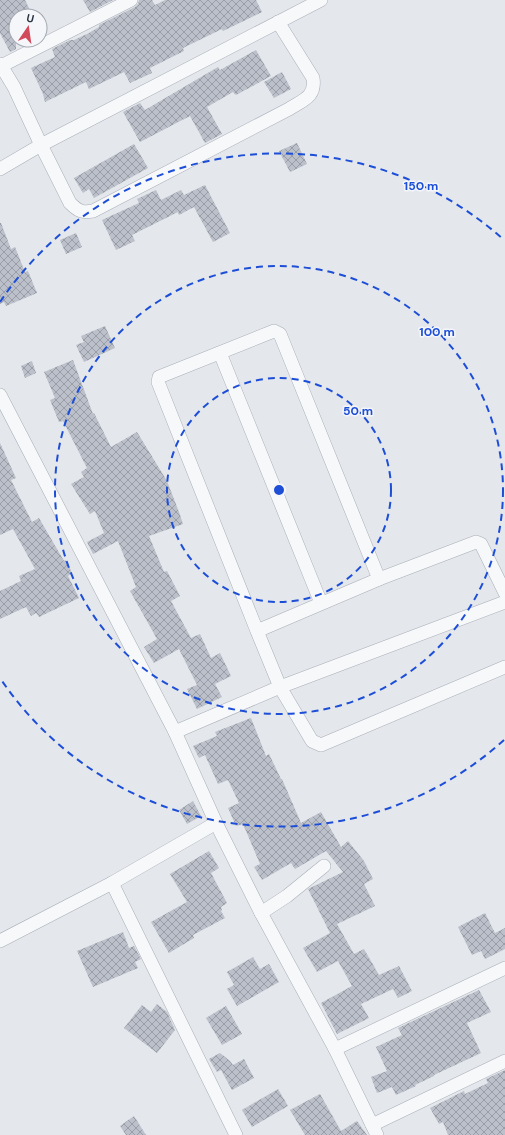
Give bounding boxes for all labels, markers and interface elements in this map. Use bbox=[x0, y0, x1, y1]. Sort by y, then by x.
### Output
north arrow bbox=[8, 8, 48, 48]
text: U bbox=[25, 11, 36, 26]
text: 150 m bbox=[404, 178, 438, 194]
text: 100 m bbox=[419, 324, 455, 340]
text: 50 m bbox=[343, 403, 373, 419]
centre of rings bbox=[272, 483, 286, 497]

